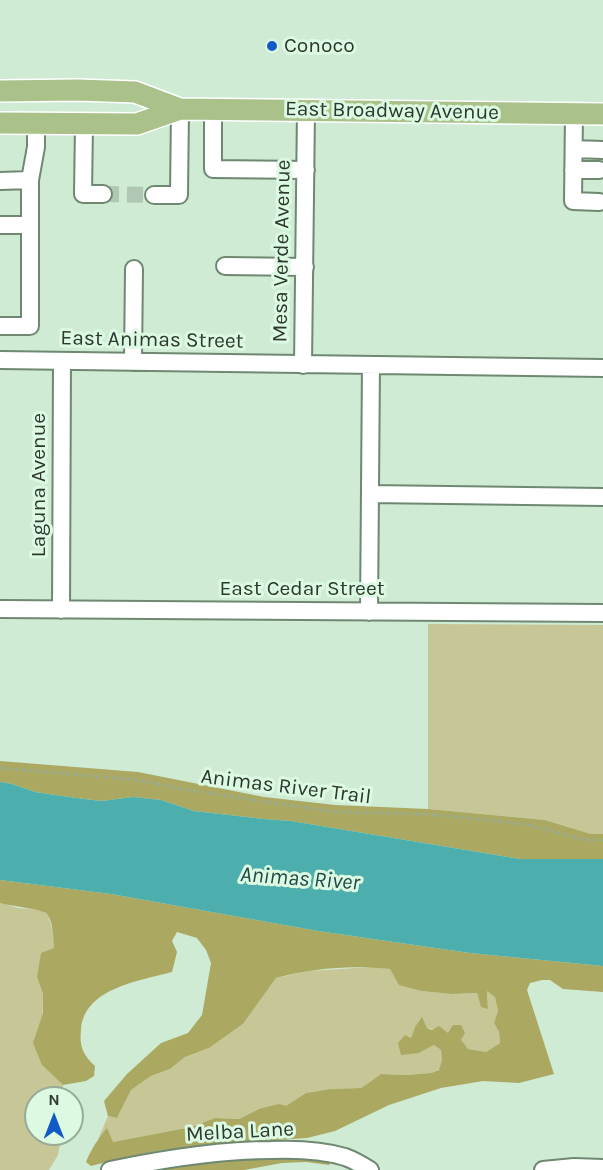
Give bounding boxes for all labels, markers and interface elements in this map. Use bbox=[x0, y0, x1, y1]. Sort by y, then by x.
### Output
place label: Conoco bbox=[284, 33, 355, 59]
marker: Conoco bbox=[265, 39, 279, 53]
street label: East Broadway Avenue bbox=[285, 97, 499, 125]
street label: Mesa Verde Avenue bbox=[268, 159, 296, 343]
street label: East Animas Street bbox=[60, 326, 244, 354]
street label: Laguna Avenue bbox=[26, 413, 52, 557]
street label: East Cedar Street bbox=[219, 576, 385, 602]
street label: Animas River Trail bbox=[199, 764, 373, 810]
water label: Animas River bbox=[239, 862, 361, 896]
north arrow bbox=[24, 1086, 84, 1146]
text: N bbox=[48, 1090, 60, 1109]
street label: Melba Lane bbox=[185, 1117, 295, 1147]

